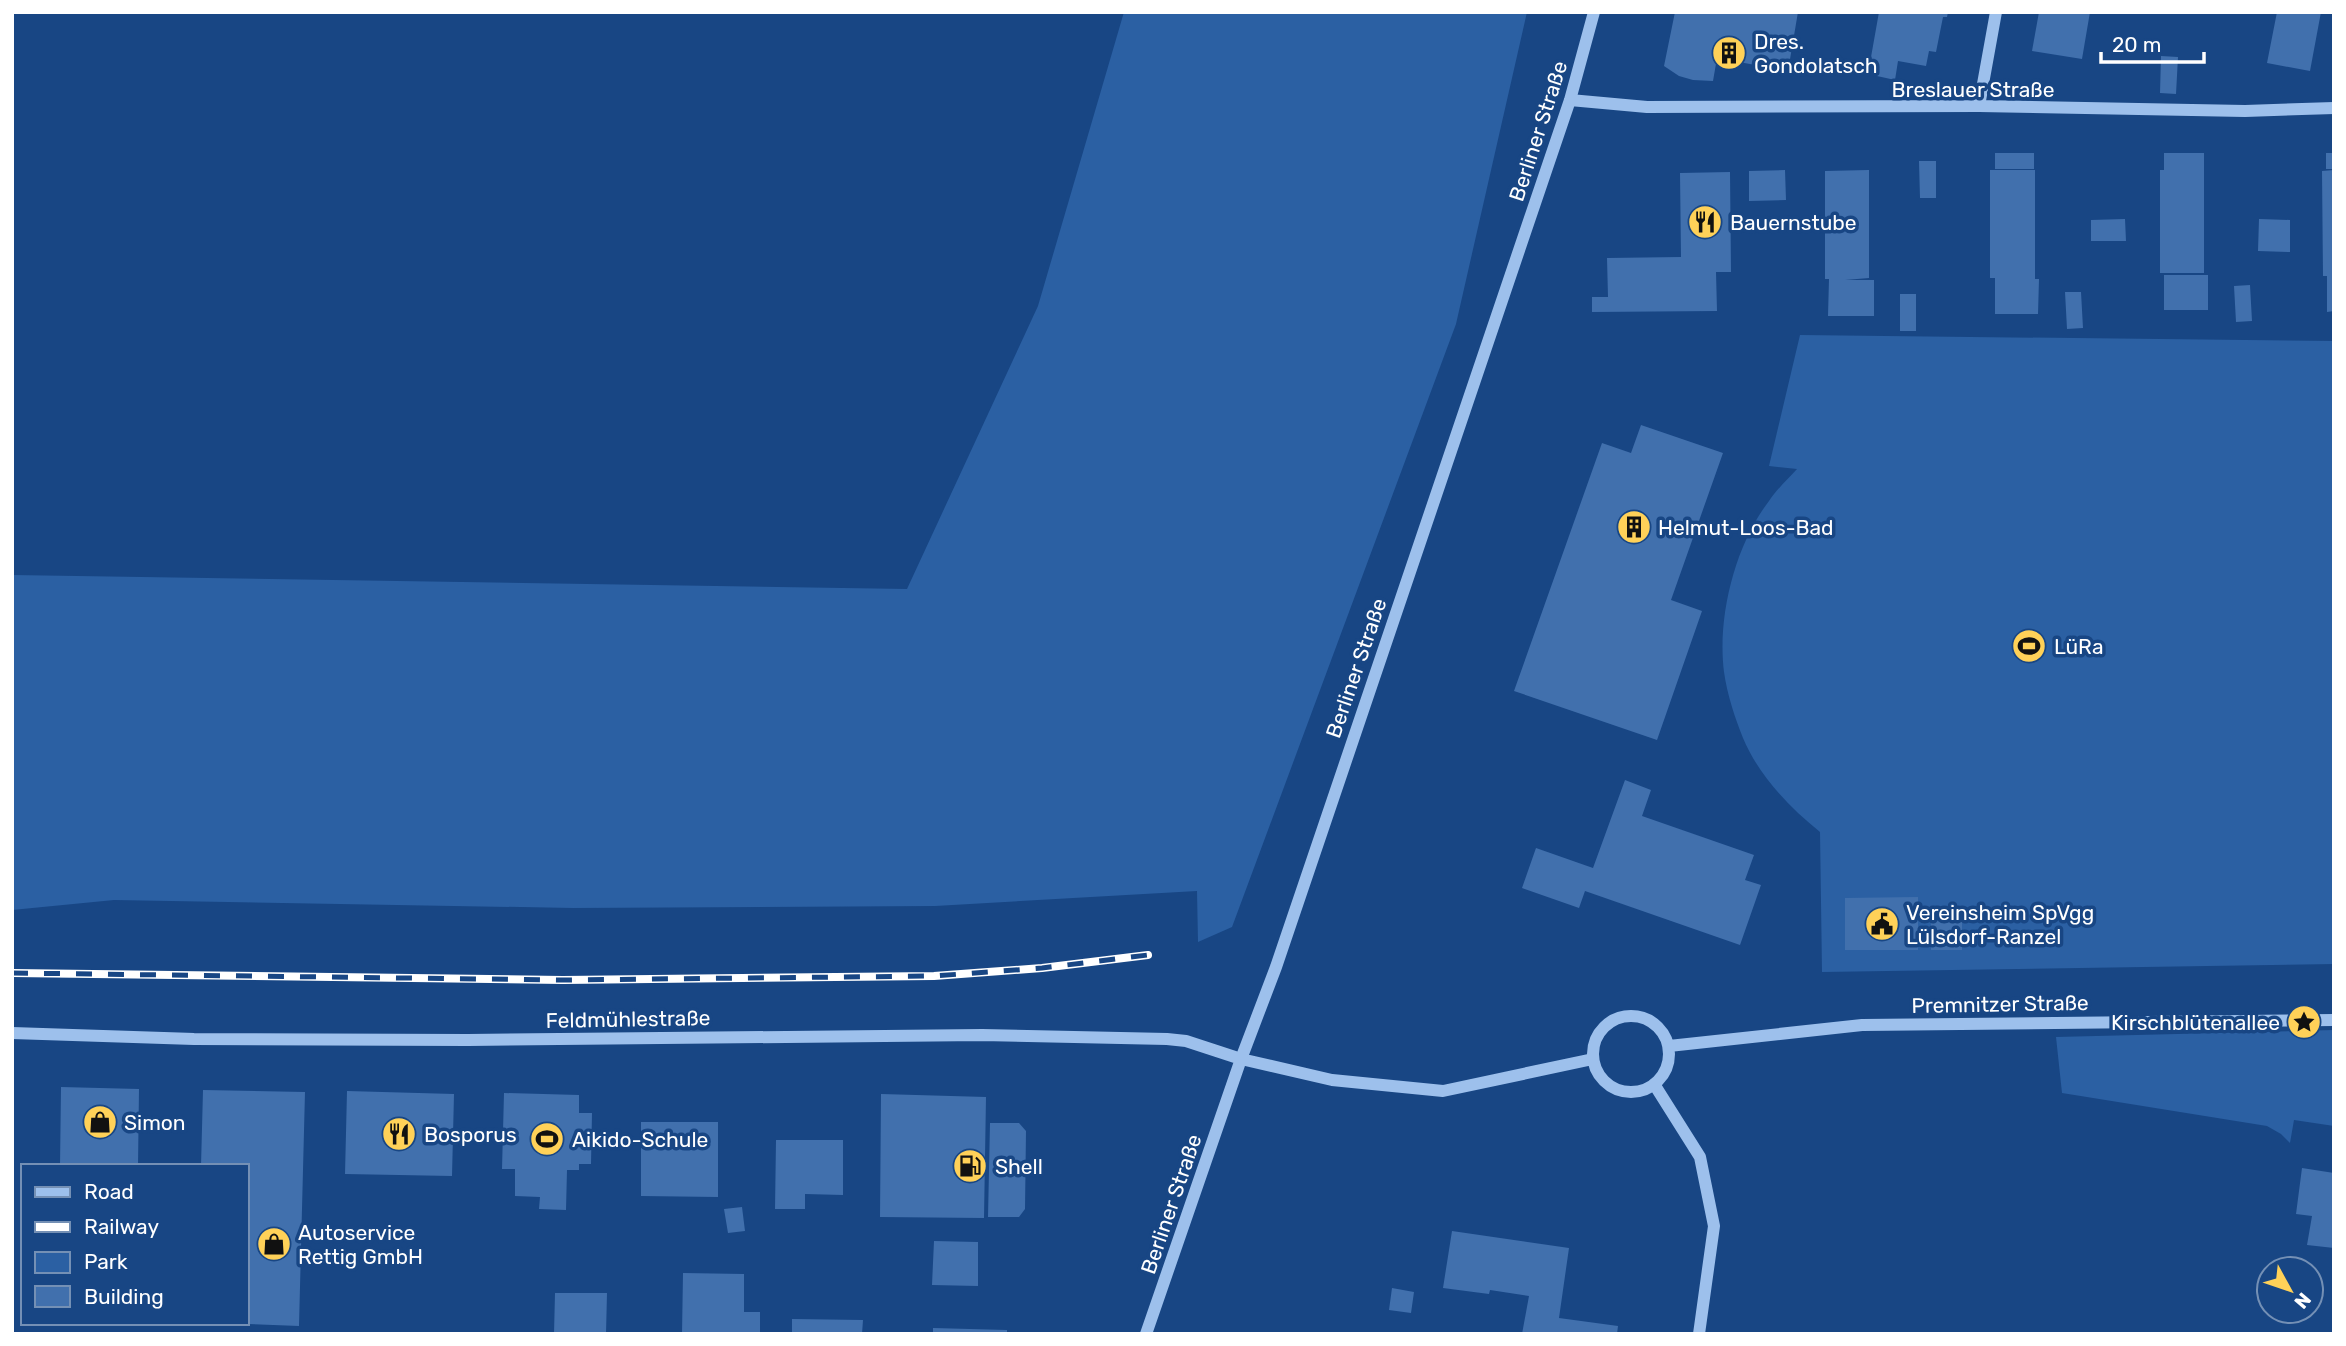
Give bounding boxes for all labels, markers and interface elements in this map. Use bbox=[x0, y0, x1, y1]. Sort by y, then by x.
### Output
scale bar bbox=[2101, 21, 2204, 65]
place label: Dres. Gondolatsch bbox=[1754, 29, 1878, 78]
text: 20 m bbox=[2112, 32, 2161, 57]
building icon: Dres. Gondolatsch bbox=[1710, 34, 1748, 72]
street label: Berliner Straße bbox=[1504, 58, 1572, 204]
street label: Breslauer Straße bbox=[1892, 77, 2054, 102]
restaurant icon: Bauernstube bbox=[1686, 203, 1724, 241]
place label: Bauernstube bbox=[1730, 210, 1857, 235]
building icon: Helmut-Loos-Bad bbox=[1615, 508, 1653, 546]
place label: Helmut-Loos-Bad bbox=[1658, 515, 1834, 540]
street label: Berliner Straße bbox=[1320, 595, 1392, 741]
sports icon: LüRa bbox=[2010, 627, 2048, 665]
place label: LüRa bbox=[2054, 634, 2103, 659]
place label: Vereinsheim SpVgg Lülsdorf-Ranzel bbox=[1906, 900, 2094, 949]
public building icon: Vereinsheim SpVgg Lülsdorf-Ranzel bbox=[1863, 905, 1901, 943]
street label: Premnitzer Straße bbox=[1911, 990, 2089, 1018]
place icon: Kirschblütenallee bbox=[2285, 1003, 2323, 1041]
street label: Feldmühlestraße bbox=[545, 1005, 711, 1033]
place label: Kirschblütenallee bbox=[2111, 1010, 2280, 1035]
shop icon: Simon bbox=[81, 1103, 119, 1141]
place label: Simon bbox=[124, 1110, 186, 1135]
restaurant icon: Bosporus bbox=[380, 1115, 418, 1153]
sports icon: Aikido-Schule bbox=[528, 1120, 566, 1158]
place label: Bosporus bbox=[424, 1122, 517, 1147]
place label: Aikido-Schule bbox=[572, 1127, 708, 1152]
street label: Berliner Straße bbox=[1135, 1131, 1207, 1277]
fuel station icon: Shell bbox=[951, 1147, 989, 1185]
place label: Shell bbox=[995, 1154, 1043, 1179]
legend bbox=[21, 1164, 248, 1325]
text: Road bbox=[84, 1179, 134, 1204]
text: Railway bbox=[84, 1214, 159, 1239]
place label: Autoservice Rettig GmbH bbox=[298, 1220, 423, 1269]
shop icon: Autoservice Rettig GmbH bbox=[255, 1225, 293, 1263]
text: Park bbox=[84, 1249, 128, 1274]
north arrow bbox=[2255, 1255, 2325, 1325]
text: Building bbox=[84, 1284, 164, 1309]
text: N bbox=[2289, 1288, 2316, 1313]

